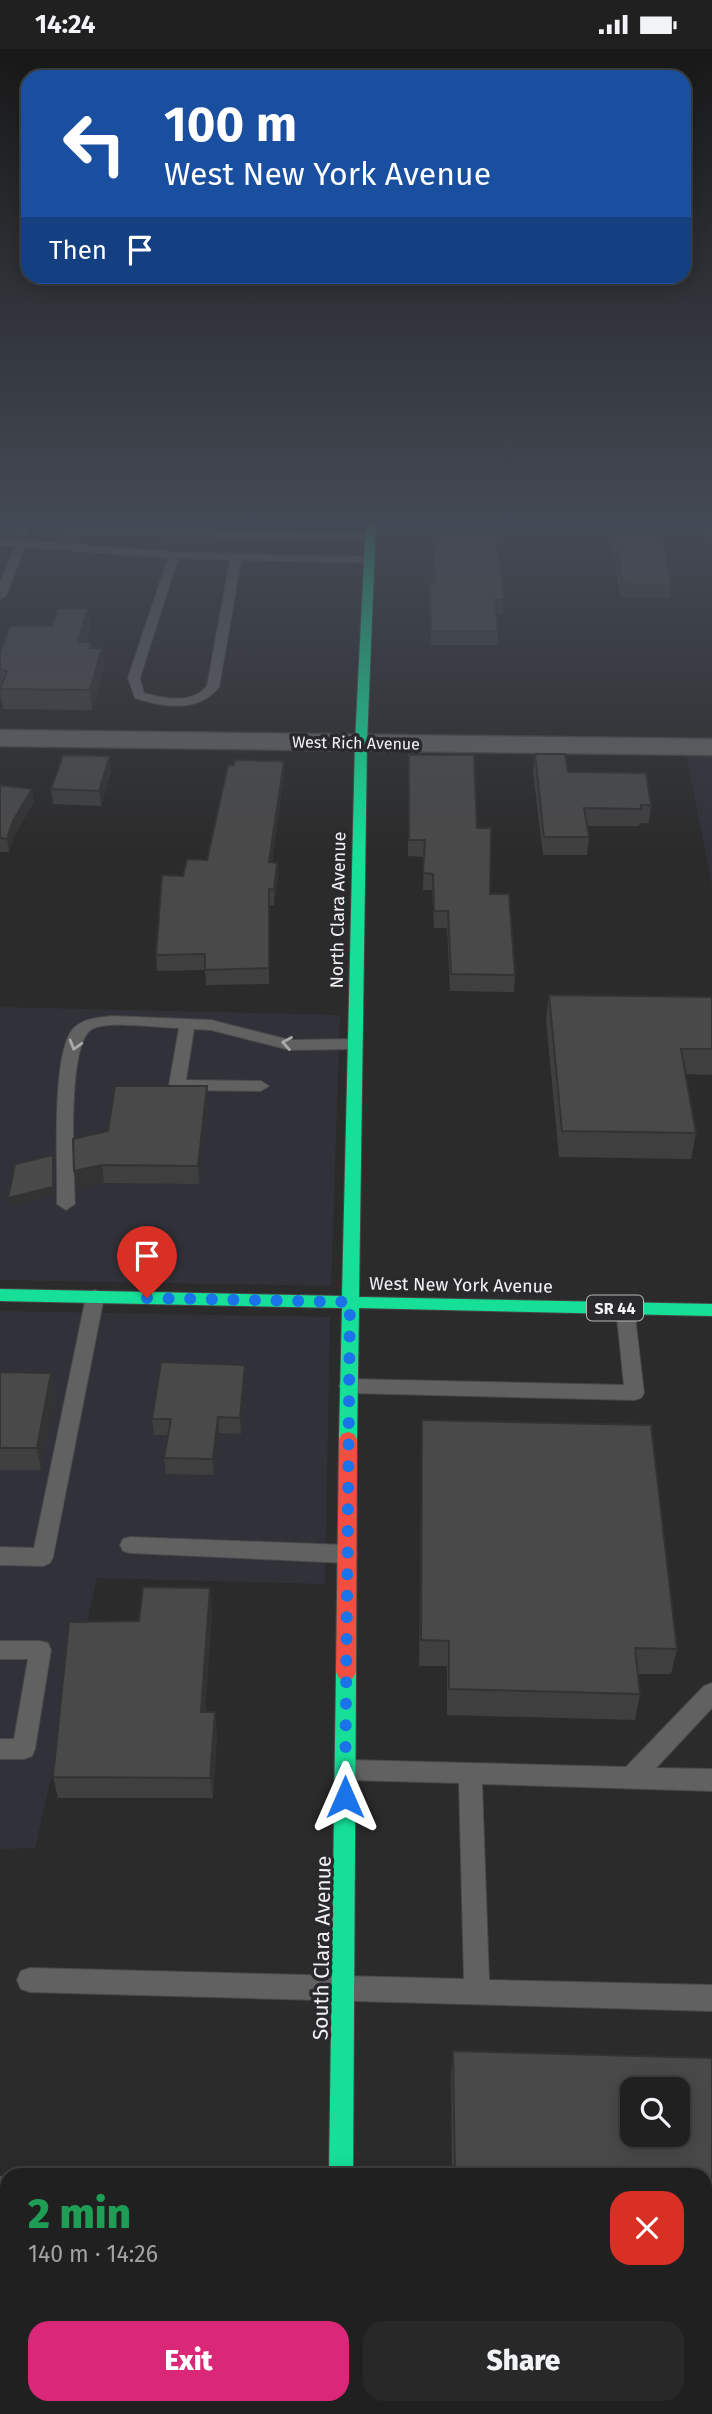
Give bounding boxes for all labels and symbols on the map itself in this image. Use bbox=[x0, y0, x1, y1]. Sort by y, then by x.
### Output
street label: West Rich Avenue bbox=[292, 732, 420, 754]
street label: North Clara Avenue bbox=[326, 831, 350, 989]
one-way arrow bbox=[281, 1036, 293, 1051]
one-way arrow bbox=[68, 1039, 83, 1051]
pin bbox=[117, 1226, 177, 1298]
street label: West New York Avenue bbox=[369, 1272, 553, 1298]
road number: SR 44 bbox=[587, 1295, 643, 1321]
position arrow bbox=[308, 1760, 382, 1834]
street label: South Clara Avenue bbox=[307, 1856, 337, 2040]

